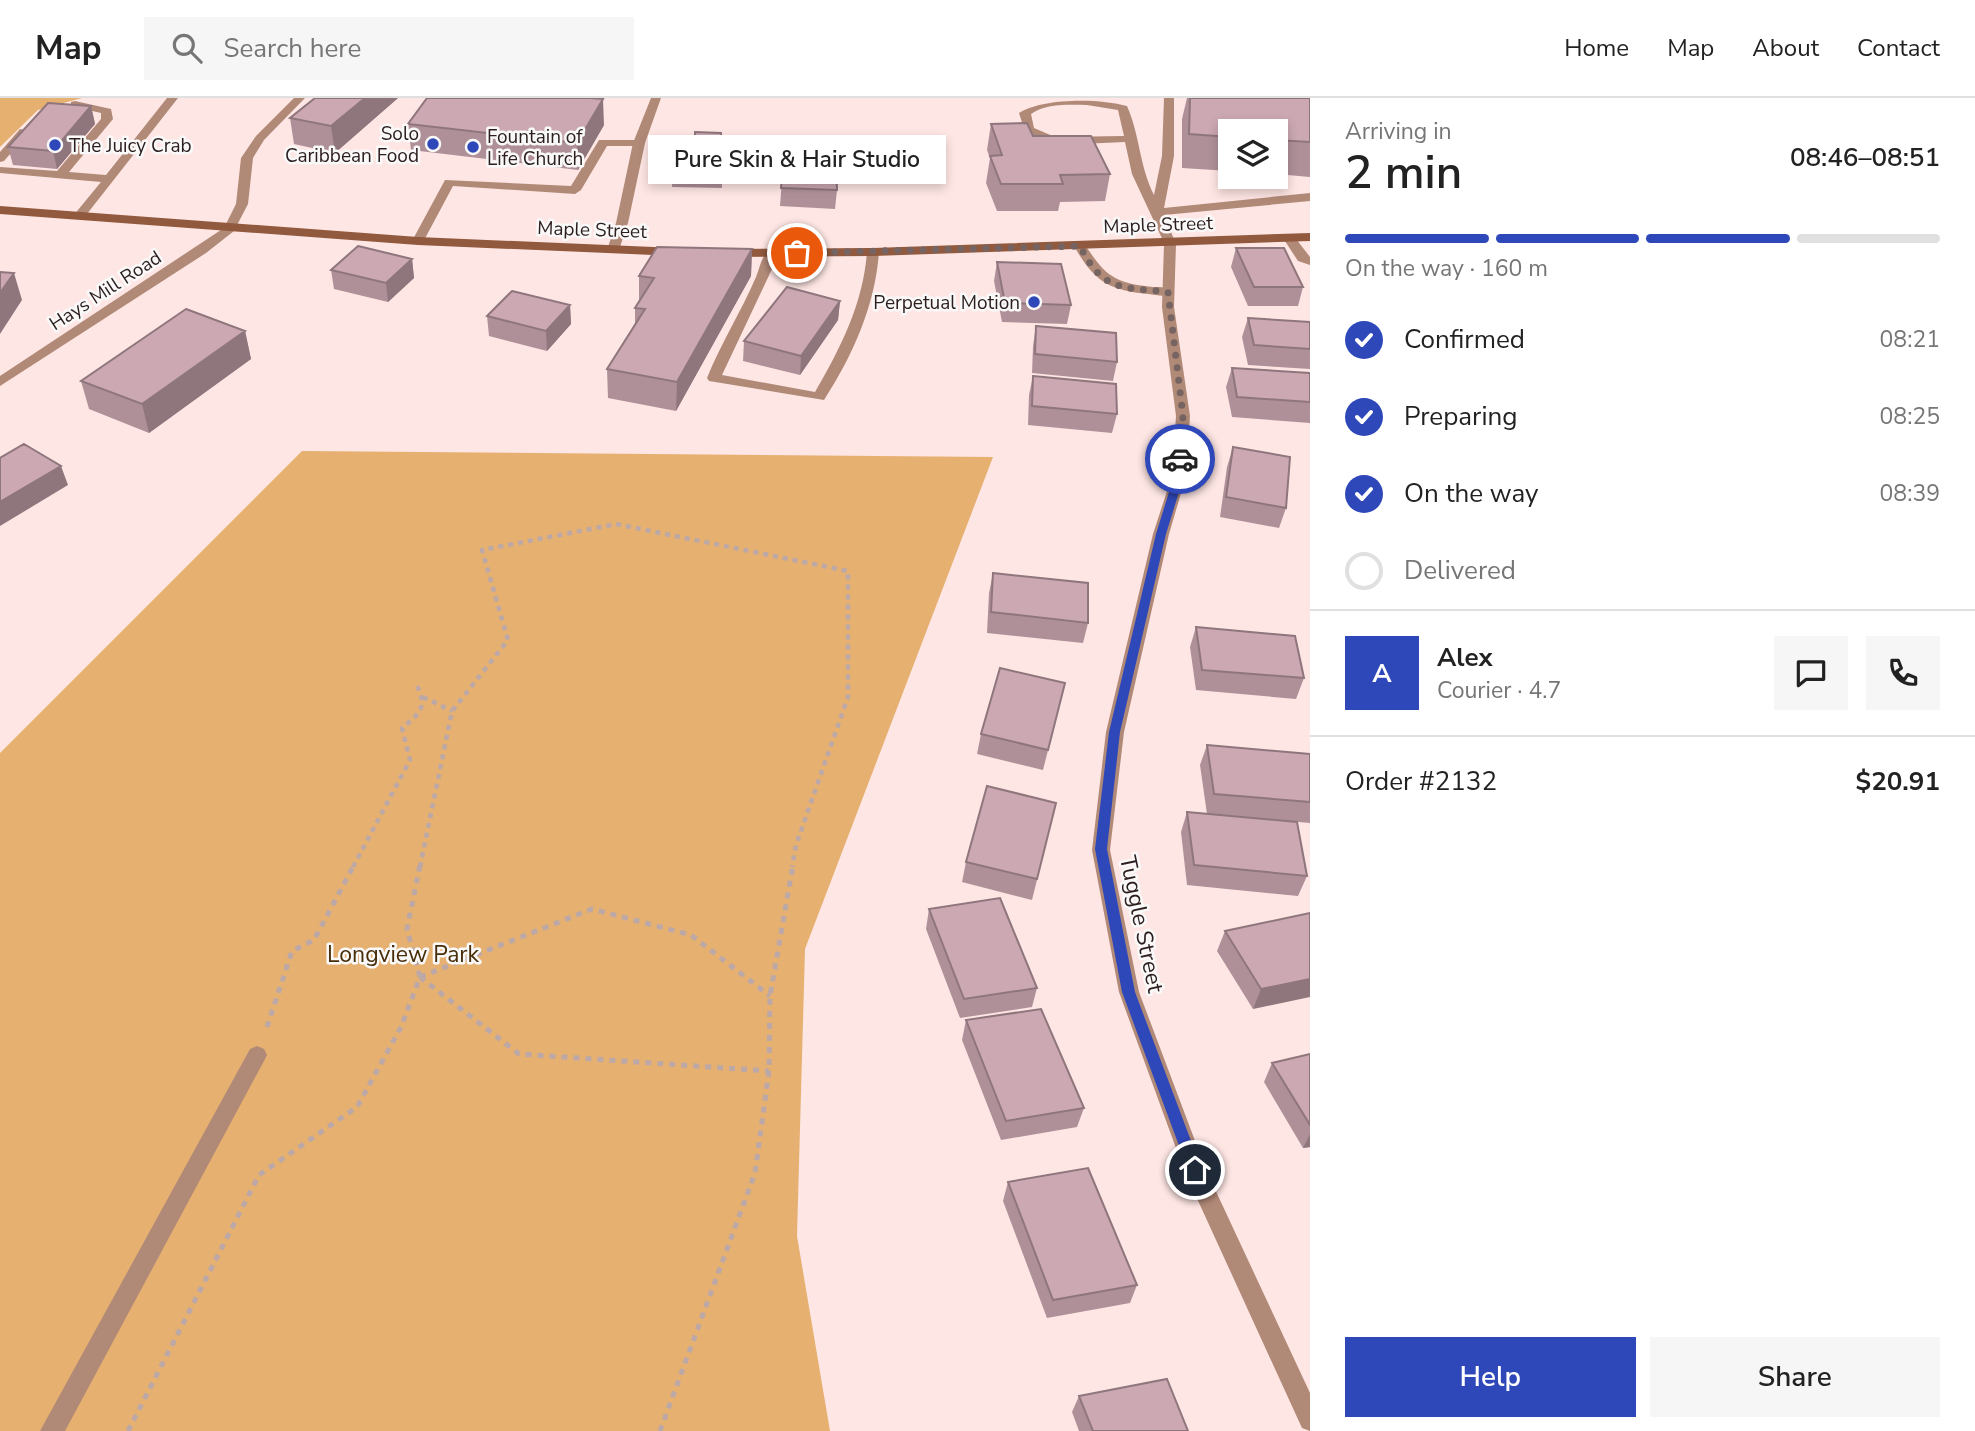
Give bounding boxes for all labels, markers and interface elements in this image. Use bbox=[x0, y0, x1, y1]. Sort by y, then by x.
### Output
search box bbox=[144, 17, 634, 80]
text: Map bbox=[35, 26, 102, 71]
icon: search bbox=[168, 29, 206, 67]
text: Search here bbox=[224, 31, 361, 66]
text: Home bbox=[1564, 32, 1629, 64]
text: Map bbox=[1667, 32, 1714, 64]
text: About bbox=[1752, 32, 1819, 64]
text: Contact bbox=[1857, 32, 1940, 64]
text: Arriving in bbox=[1345, 116, 1452, 147]
map controls bbox=[1218, 119, 1288, 189]
button: layers bbox=[1218, 119, 1288, 189]
place label: Solo Caribbean Food bbox=[285, 121, 419, 169]
place label: Fountain of Life Church bbox=[487, 124, 583, 172]
place label: The Juicy Crab bbox=[69, 133, 192, 159]
callout: Pure Skin & Hair Studio bbox=[648, 134, 946, 183]
marker: Solo Caribbean Food bbox=[425, 136, 441, 152]
marker: The Juicy Crab bbox=[47, 137, 63, 153]
marker: Fountain of Life Church bbox=[465, 139, 481, 155]
text: 08:46–08:51 bbox=[1790, 140, 1940, 175]
text: 2 min bbox=[1345, 141, 1462, 204]
text: Pure Skin & Hair Studio bbox=[674, 144, 920, 175]
street label: Maple Street bbox=[1103, 210, 1214, 240]
street label: Maple Street bbox=[537, 215, 648, 245]
pin bbox=[767, 223, 827, 283]
icon: bag bbox=[778, 234, 816, 272]
street label: Hays Mill Road bbox=[44, 245, 167, 337]
text: On the way · 160 m bbox=[1345, 253, 1548, 284]
place label: Perpetual Motion bbox=[873, 290, 1020, 316]
marker: Perpetual Motion bbox=[1026, 294, 1042, 310]
icon: check bbox=[1345, 321, 1383, 359]
text: Confirmed bbox=[1404, 322, 1525, 357]
text: 08:21 bbox=[1880, 324, 1940, 355]
icon: check bbox=[1345, 398, 1383, 436]
text: Preparing bbox=[1404, 399, 1517, 434]
text: 08:25 bbox=[1880, 401, 1940, 432]
courier bbox=[1145, 424, 1215, 494]
icon: car bbox=[1161, 440, 1199, 478]
icon: check bbox=[1345, 475, 1383, 513]
text: On the way bbox=[1404, 476, 1538, 511]
text: 08:39 bbox=[1880, 478, 1940, 509]
text: Delivered bbox=[1404, 553, 1516, 588]
button: chat bbox=[1774, 636, 1848, 710]
button: phone bbox=[1866, 636, 1940, 710]
text: Alex bbox=[1437, 640, 1493, 675]
text: A bbox=[1372, 656, 1392, 691]
text: Courier · 4.7 bbox=[1437, 675, 1561, 706]
text: Order #2132 bbox=[1345, 764, 1497, 799]
text: $20.91 bbox=[1856, 764, 1940, 799]
street label: Tuggle Street bbox=[1112, 853, 1171, 997]
park label: Longview Park bbox=[327, 939, 480, 970]
pin bbox=[1165, 1140, 1225, 1200]
icon: home bbox=[1176, 1151, 1214, 1189]
button: Help bbox=[1345, 1337, 1636, 1417]
button: Share bbox=[1650, 1337, 1940, 1417]

